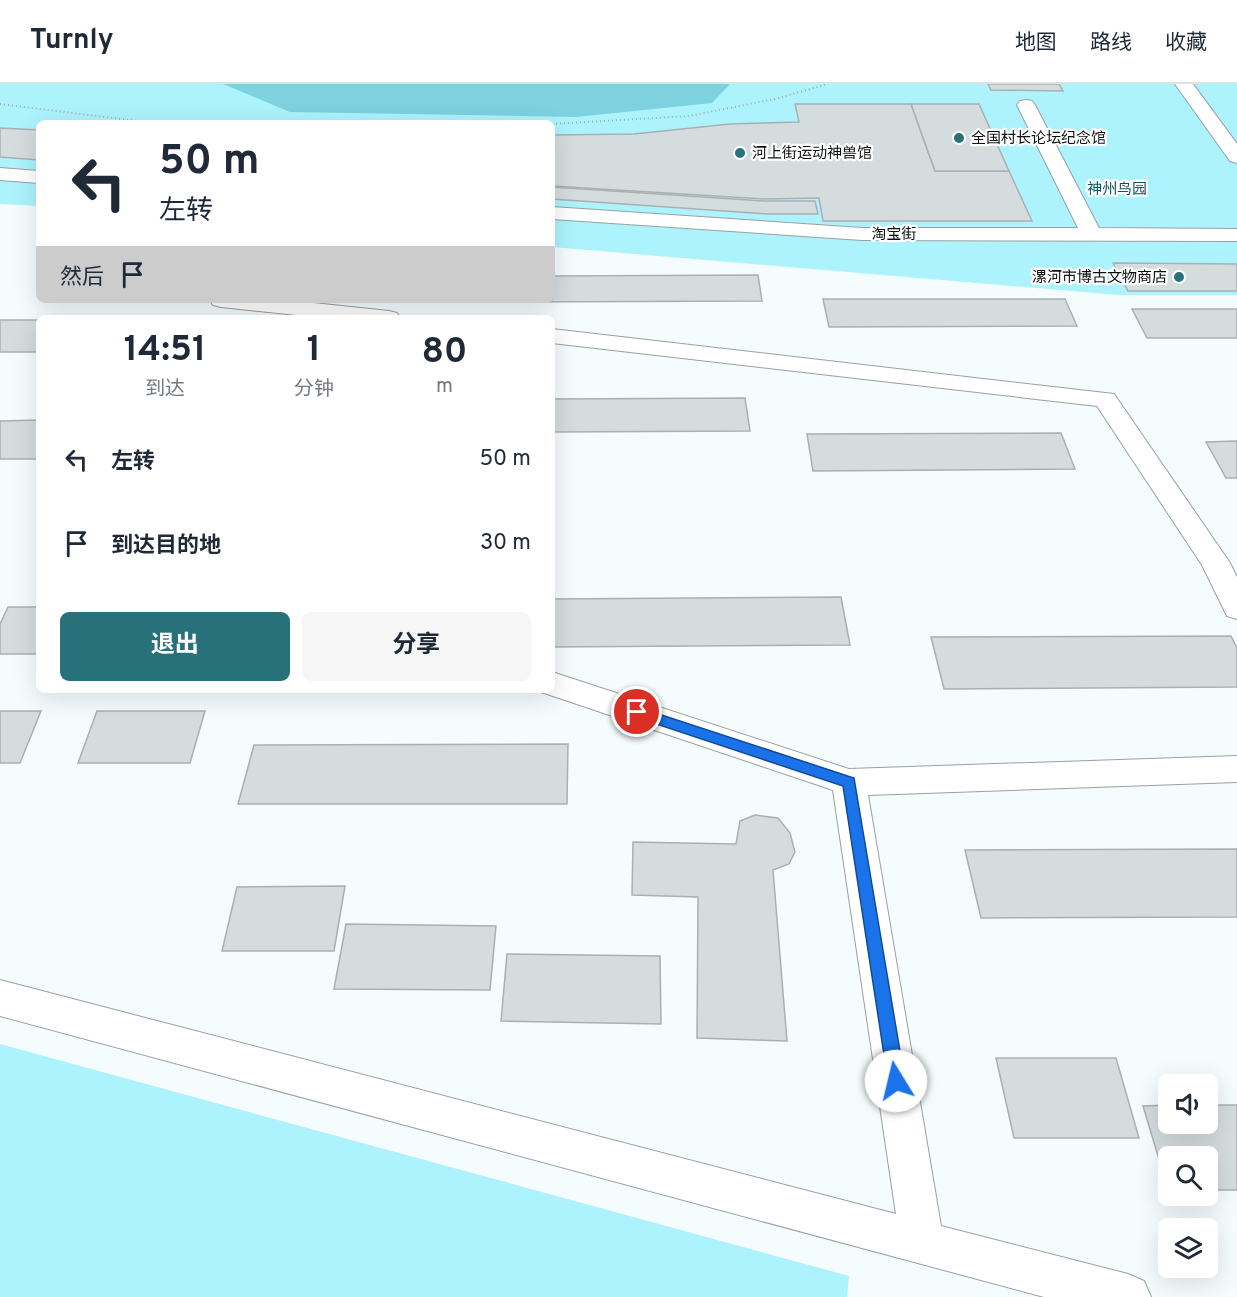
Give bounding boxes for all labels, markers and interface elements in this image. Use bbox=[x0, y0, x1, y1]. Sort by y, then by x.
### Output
text: Turnly bbox=[30, 23, 114, 59]
text: 地图 bbox=[1015, 30, 1057, 57]
text: 路线 bbox=[1090, 30, 1132, 57]
text: 收藏 bbox=[1165, 30, 1207, 57]
place label: 全国村长论坛纪念馆 bbox=[971, 129, 1106, 149]
marker: 全国村长论坛纪念馆 bbox=[952, 131, 966, 145]
text: 50 m bbox=[159, 136, 260, 189]
icon: left bbox=[60, 144, 138, 222]
place label: 河上街运动神兽馆 bbox=[752, 145, 872, 164]
marker: 河上街运动神兽馆 bbox=[733, 146, 747, 160]
park label: 神州鸟园 bbox=[1087, 180, 1147, 200]
text: 左转 bbox=[159, 195, 213, 229]
street label: 淘宝街 bbox=[871, 226, 917, 245]
icon: arrive bbox=[116, 258, 149, 291]
text: 然后 bbox=[60, 265, 104, 292]
place label: 漯河市博古文物商店 bbox=[1032, 268, 1167, 288]
marker: 漯河市博古文物商店 bbox=[1172, 270, 1186, 284]
text: 14:51 bbox=[124, 328, 206, 374]
text: 1 bbox=[307, 328, 321, 374]
text: 80 bbox=[422, 330, 467, 376]
text: m bbox=[436, 374, 453, 400]
text: 到达 bbox=[145, 377, 185, 403]
text: 分钟 bbox=[294, 377, 334, 403]
icon: left bbox=[60, 443, 93, 476]
text: 50 m bbox=[479, 446, 531, 473]
text: 左转 bbox=[111, 449, 155, 476]
icon: arrive bbox=[60, 527, 93, 560]
text: 30 m bbox=[480, 530, 531, 557]
text: 到达目的地 bbox=[111, 533, 221, 560]
button: 退出 bbox=[60, 612, 290, 681]
button: 分享 bbox=[302, 612, 531, 681]
pin bbox=[611, 686, 662, 737]
icon: arrive bbox=[620, 695, 653, 728]
position arrow bbox=[864, 1049, 928, 1113]
map controls bbox=[1158, 1074, 1218, 1278]
button: sound bbox=[1158, 1074, 1218, 1134]
button: search bbox=[1158, 1146, 1218, 1206]
button: layers bbox=[1158, 1218, 1218, 1278]

